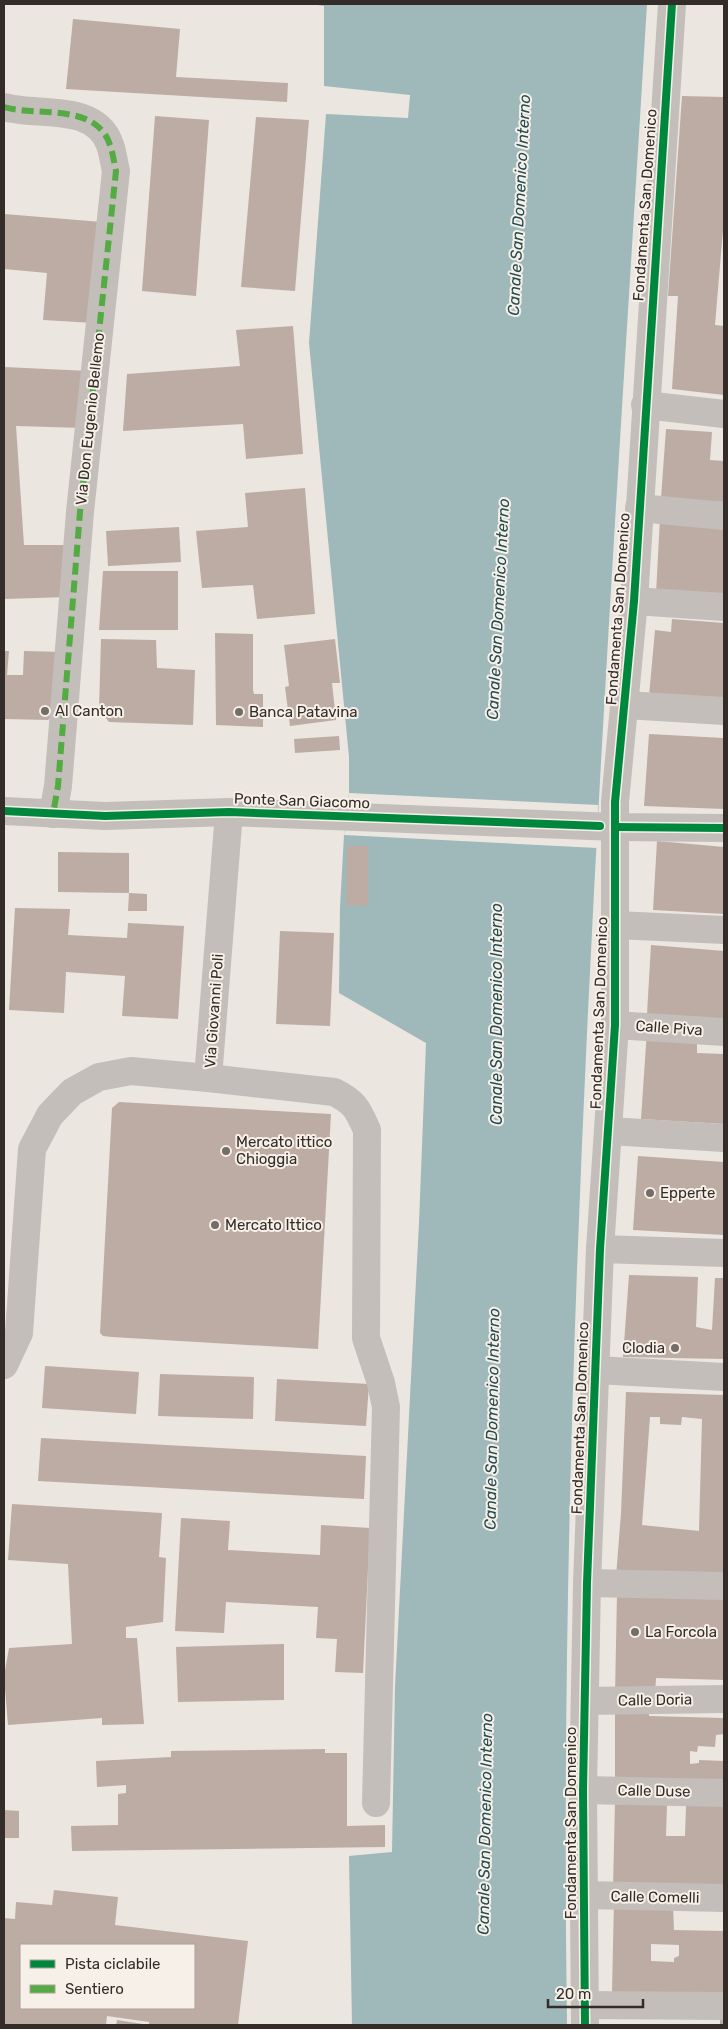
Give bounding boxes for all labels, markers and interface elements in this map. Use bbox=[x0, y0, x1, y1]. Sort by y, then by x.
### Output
water label: Canale San Domenico Interno bbox=[504, 94, 534, 316]
street label: Fondamenta San Domenico bbox=[629, 108, 661, 302]
street label: Via Don Eugenio Bellemo bbox=[72, 332, 108, 506]
water label: Canale San Domenico Interno bbox=[483, 498, 513, 720]
street label: Fondamenta San Domenico bbox=[602, 512, 634, 706]
place label: Al Canton bbox=[55, 702, 123, 720]
place label: Banca Patavina bbox=[249, 703, 358, 721]
marker: Al Canton bbox=[39, 705, 51, 717]
marker: Banca Patavina bbox=[233, 706, 245, 718]
street label: Ponte San Giacomo bbox=[234, 790, 370, 812]
water label: Canale San Domenico Interno bbox=[487, 903, 506, 1125]
street label: Fondamenta San Domenico bbox=[587, 916, 611, 1110]
street label: Via Giovanni Poli bbox=[201, 953, 227, 1069]
street label: Calle Piva bbox=[635, 1017, 703, 1039]
place label: Mercato ittico Chioggia bbox=[236, 1133, 332, 1168]
marker: Mercato ittico Chioggia bbox=[220, 1145, 232, 1157]
place label: Epperte bbox=[660, 1184, 715, 1202]
marker: Epperte bbox=[644, 1187, 656, 1199]
place label: Mercato Ittico bbox=[225, 1216, 322, 1234]
marker: Mercato Ittico bbox=[209, 1219, 221, 1231]
water label: Canale San Domenico Interno bbox=[481, 1308, 503, 1530]
street label: Fondamenta San Domenico bbox=[568, 1321, 592, 1515]
place label: Clodia bbox=[622, 1339, 665, 1357]
marker: Clodia bbox=[669, 1342, 681, 1354]
place label: La Forcola bbox=[645, 1623, 717, 1641]
marker: La Forcola bbox=[629, 1626, 641, 1638]
street label: Calle Doria bbox=[618, 1690, 692, 1710]
water label: Canale San Domenico Interno bbox=[474, 1713, 496, 1935]
street label: Fondamenta San Domenico bbox=[562, 1727, 580, 1919]
street label: Calle Duse bbox=[617, 1781, 691, 1801]
street label: Calle Comelli bbox=[610, 1887, 700, 1907]
legend bbox=[20, 1944, 195, 2009]
text: Pista ciclabile bbox=[65, 1955, 160, 1973]
scale bar bbox=[548, 1976, 643, 2008]
text: Sentiero bbox=[65, 1980, 124, 1998]
text: 20 m bbox=[556, 1985, 591, 2003]

